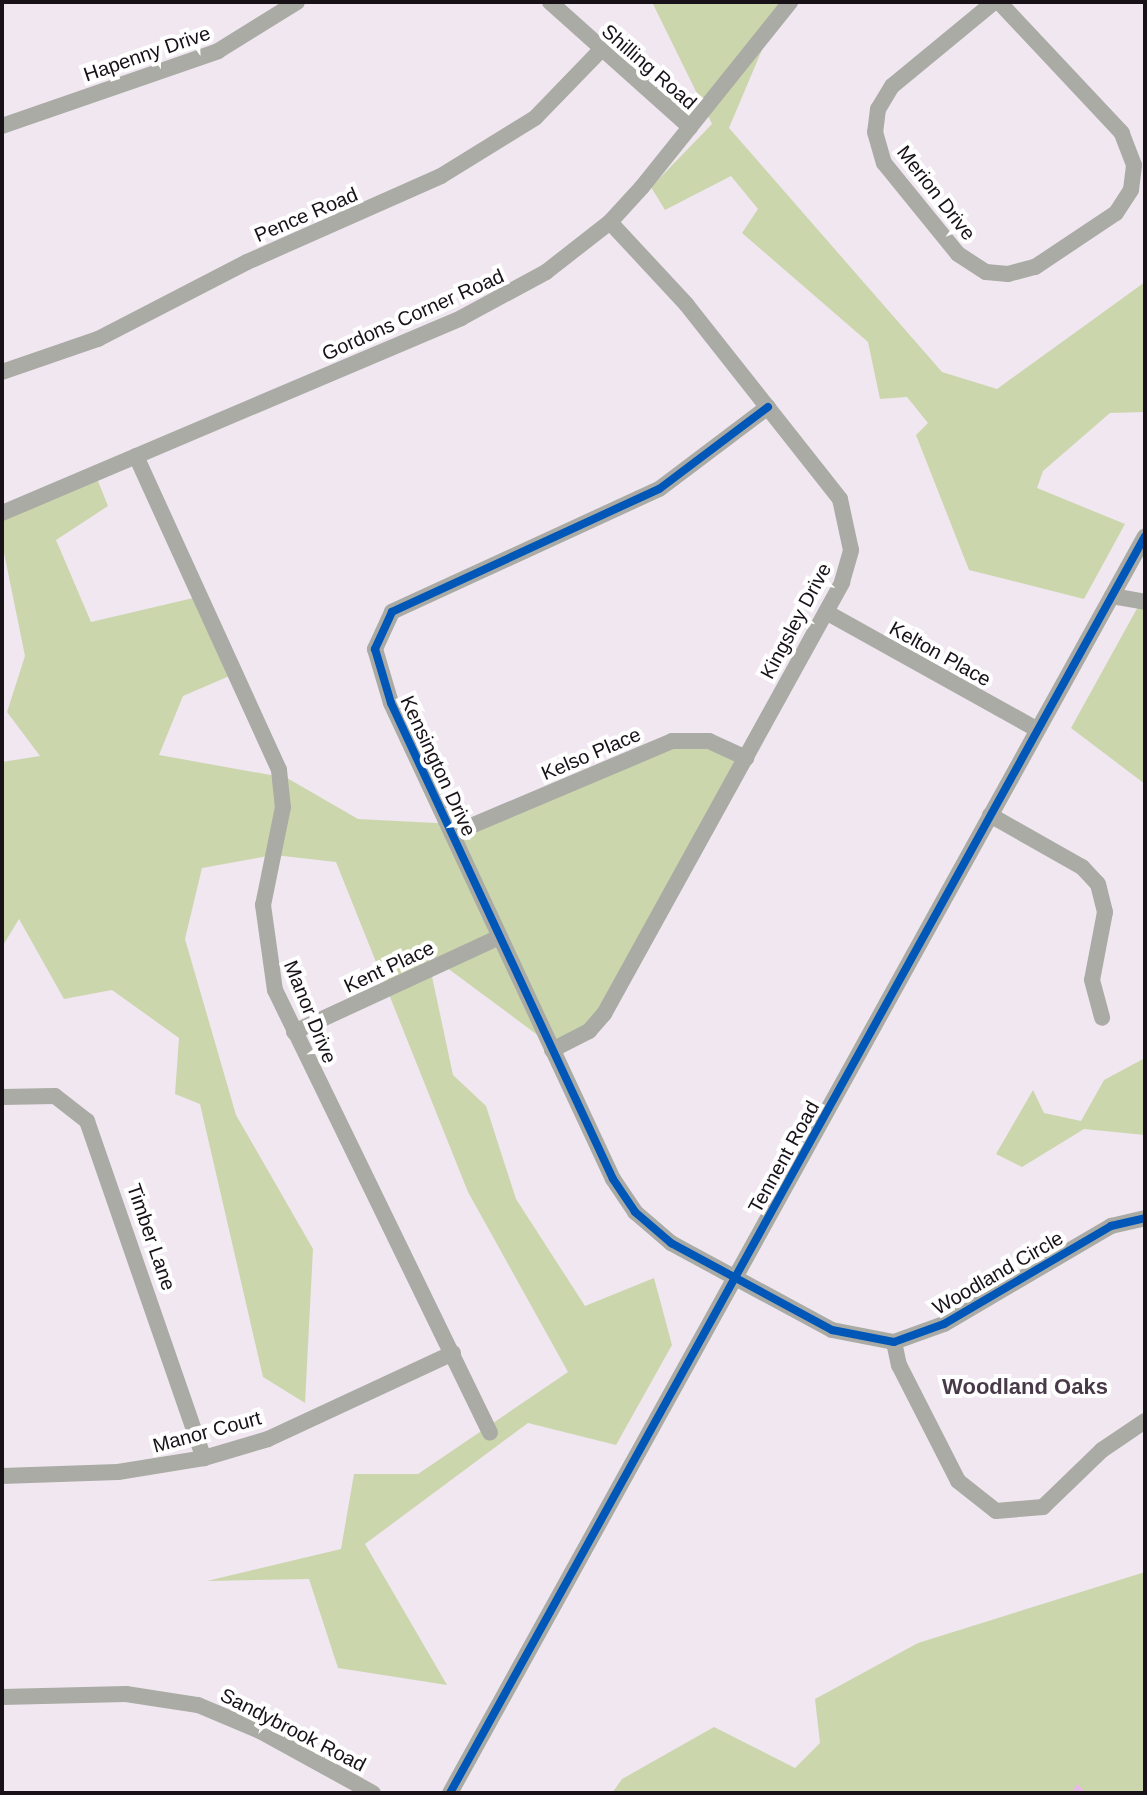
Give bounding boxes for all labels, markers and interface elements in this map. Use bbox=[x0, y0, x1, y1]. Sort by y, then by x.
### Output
street label: Shilling Road bbox=[597, 19, 701, 115]
street label: Hapenny Drive bbox=[81, 21, 213, 87]
street label: Merion Drive bbox=[892, 141, 980, 245]
street label: Pence Road bbox=[251, 182, 361, 248]
street label: Gordons Corner Road bbox=[318, 264, 508, 366]
street label: Kingsley Drive bbox=[755, 559, 837, 683]
street label: Kelton Place bbox=[885, 616, 995, 692]
street label: Kensington Drive bbox=[395, 692, 481, 840]
street label: Kelso Place bbox=[538, 722, 644, 786]
street label: Kent Place bbox=[340, 936, 438, 998]
street label: Manor Drive bbox=[278, 957, 342, 1067]
street label: Tennent Road bbox=[743, 1097, 825, 1217]
street label: Timber Lane bbox=[121, 1180, 181, 1294]
street label: Woodland Circle bbox=[929, 1226, 1067, 1320]
district label: Woodland Oaks bbox=[942, 1374, 1108, 1400]
street label: Manor Court bbox=[150, 1406, 264, 1458]
street label: Sandybrook Road bbox=[216, 1683, 370, 1777]

